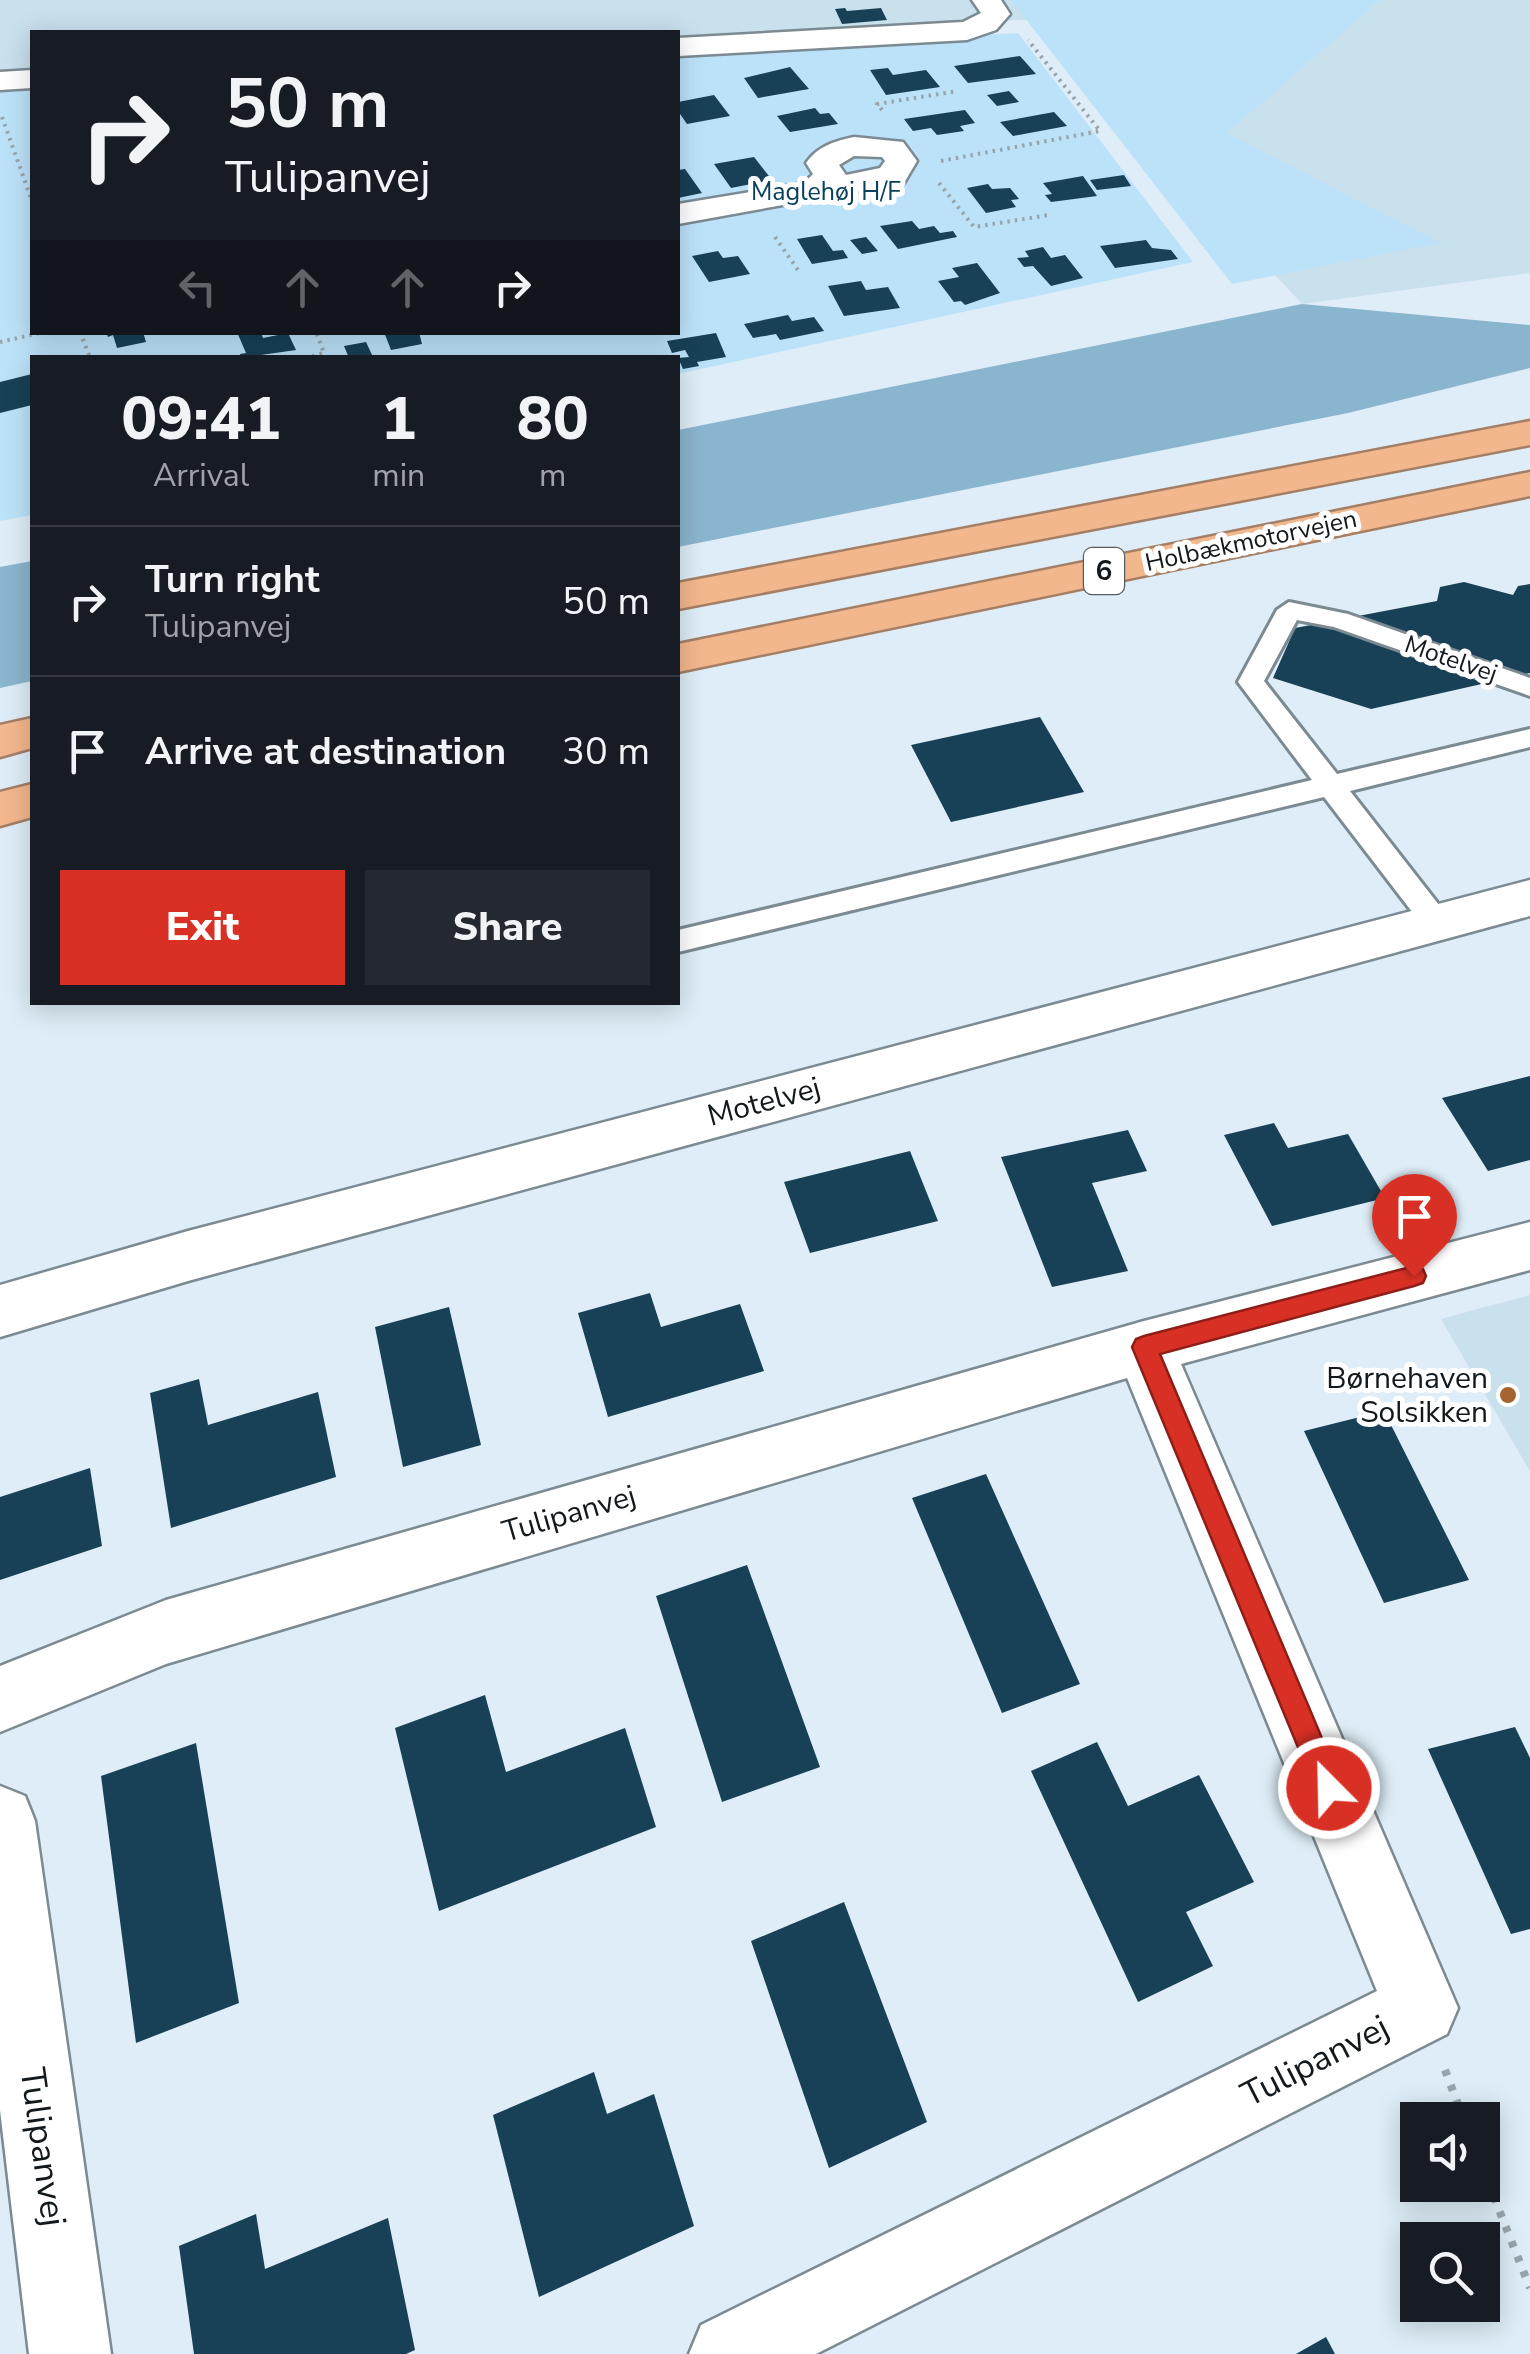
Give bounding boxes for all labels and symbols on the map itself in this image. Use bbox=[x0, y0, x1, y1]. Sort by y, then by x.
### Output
park label: Maglehøj H/F bbox=[751, 175, 901, 209]
street label: Holbækmotorvejen bbox=[1142, 502, 1360, 580]
road number: 6 bbox=[1084, 548, 1124, 594]
street label: Motelvej bbox=[1400, 627, 1502, 691]
street label: Motelvej bbox=[703, 1067, 825, 1137]
pin bbox=[1372, 1174, 1457, 1277]
place label: Børnehaven Solsikken bbox=[1326, 1358, 1488, 1433]
marker: Børnehaven Solsikken bbox=[1497, 1384, 1519, 1406]
street label: Tulipanvej bbox=[497, 1475, 641, 1553]
position arrow bbox=[1277, 1736, 1381, 1840]
street label: Tulipanvej bbox=[1233, 2004, 1397, 2118]
street label: Tulipanvej bbox=[9, 2065, 77, 2229]

